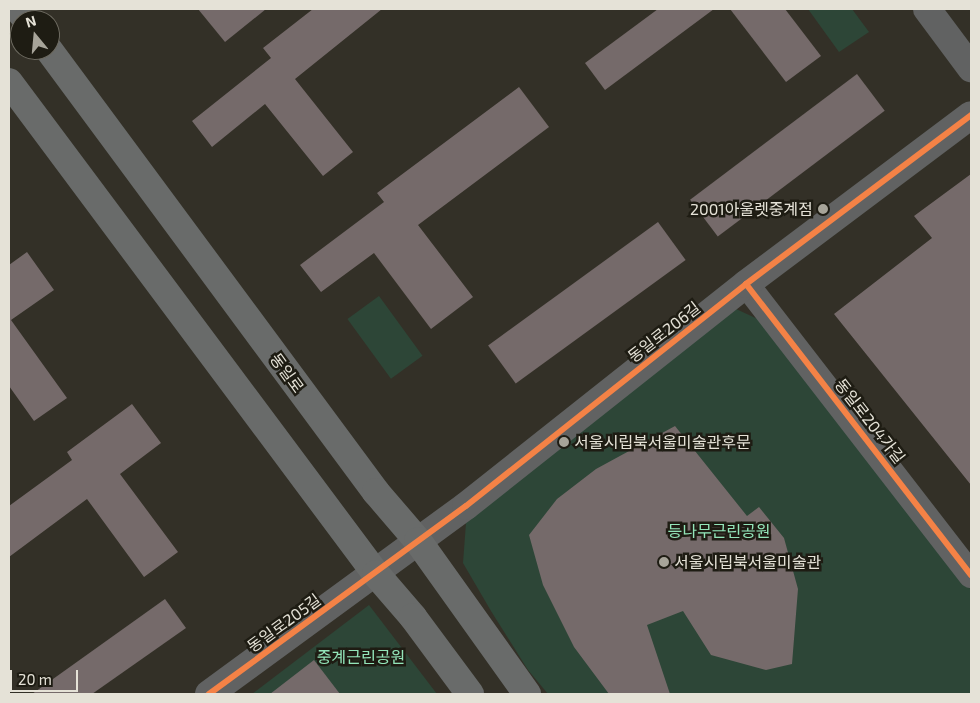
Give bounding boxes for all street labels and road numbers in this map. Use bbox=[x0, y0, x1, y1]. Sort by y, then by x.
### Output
street label: 동일로206길 bbox=[624, 298, 704, 366]
street label: 동일로 bbox=[266, 349, 308, 397]
street label: 동일로204가길 bbox=[831, 375, 909, 467]
street label: 동일로205길 bbox=[244, 590, 324, 656]

